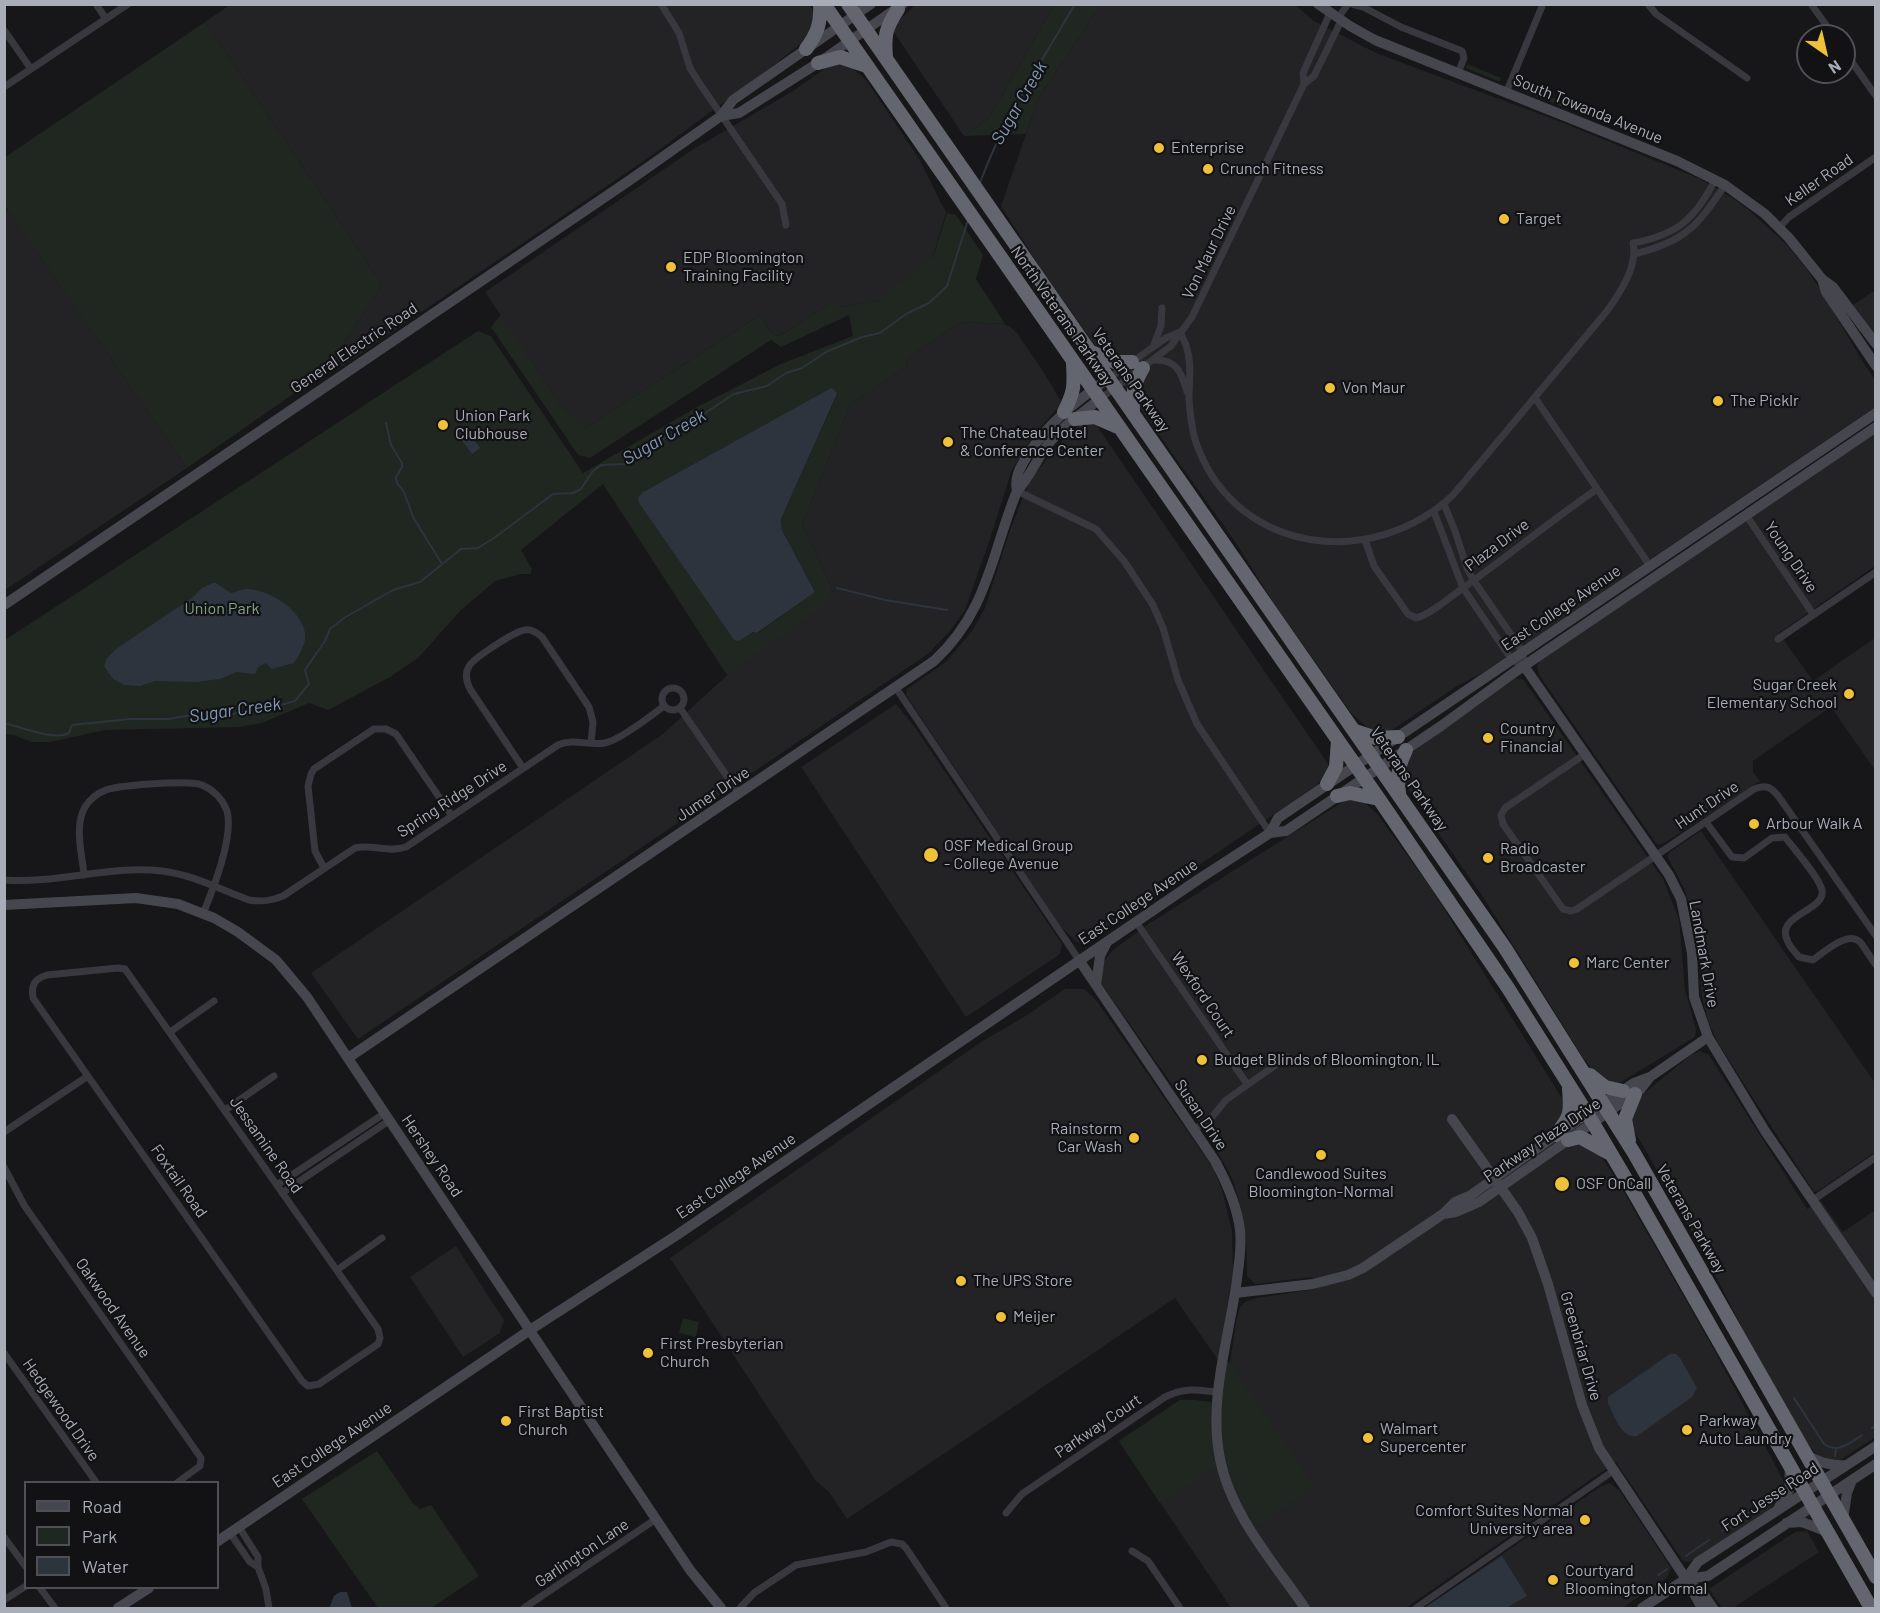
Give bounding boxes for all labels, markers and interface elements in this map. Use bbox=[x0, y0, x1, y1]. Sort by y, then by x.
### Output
north arrow bbox=[1796, 24, 1856, 84]
text: N bbox=[1826, 57, 1845, 79]
water label: Sugar Creek bbox=[987, 58, 1051, 148]
street label: South Towanda Avenue bbox=[1510, 70, 1666, 148]
place label: Enterprise bbox=[1171, 138, 1244, 158]
marker: Enterprise bbox=[1152, 141, 1166, 155]
street label: Keller Road bbox=[1781, 150, 1857, 210]
place label: Crunch Fitness bbox=[1220, 159, 1324, 179]
marker: Crunch Fitness bbox=[1201, 162, 1215, 176]
street label: Von Maur Drive bbox=[1178, 202, 1240, 302]
place label: Target bbox=[1516, 209, 1561, 229]
marker: Target bbox=[1497, 212, 1511, 226]
street label: North Veterans Parkway bbox=[1006, 242, 1118, 390]
place label: EDP Bloomington Training Facility bbox=[683, 248, 804, 286]
marker: EDP Bloomington Training Facility bbox=[664, 260, 678, 274]
street label: General Electric Road bbox=[287, 298, 421, 398]
street label: Veterans Parkway bbox=[1088, 324, 1174, 436]
place label: Von Maur bbox=[1342, 378, 1405, 398]
marker: Von Maur bbox=[1323, 381, 1337, 395]
place label: The Picklr bbox=[1730, 391, 1799, 411]
marker: The Picklr bbox=[1711, 394, 1725, 408]
water label: Sugar Creek bbox=[619, 405, 709, 469]
place label: Union Park Clubhouse bbox=[455, 406, 530, 444]
marker: Union Park Clubhouse bbox=[436, 418, 450, 432]
place label: The Chateau Hotel & Conference Center bbox=[960, 423, 1104, 461]
marker: The Chateau Hotel & Conference Center bbox=[941, 435, 955, 449]
street label: Plaza Drive bbox=[1461, 515, 1533, 575]
street label: Young Drive bbox=[1760, 518, 1822, 596]
street label: East College Avenue bbox=[1498, 561, 1624, 655]
park label: Union Park bbox=[184, 599, 260, 619]
place label: Sugar Creek Elementary School bbox=[1707, 675, 1837, 713]
marker: Sugar Creek Elementary School bbox=[1842, 687, 1856, 701]
water label: Sugar Creek bbox=[188, 693, 282, 727]
place label: Country Financial bbox=[1500, 719, 1563, 757]
street label: Veterans Parkway bbox=[1366, 723, 1452, 835]
marker: Country Financial bbox=[1481, 731, 1495, 745]
street label: Spring Ridge Drive bbox=[394, 756, 510, 842]
street label: Jumer Drive bbox=[673, 763, 753, 825]
street label: Hunt Drive bbox=[1672, 777, 1742, 833]
place label: Arbour Walk A bbox=[1766, 814, 1863, 834]
marker: Arbour Walk A bbox=[1747, 817, 1761, 831]
place label: OSF Medical Group - College Avenue bbox=[944, 836, 1073, 874]
place label: Radio Broadcaster bbox=[1500, 839, 1586, 877]
marker: OSF Medical Group - College Avenue bbox=[922, 846, 940, 864]
marker: Radio Broadcaster bbox=[1481, 851, 1495, 865]
street label: East College Avenue bbox=[1075, 855, 1201, 949]
street label: Landmark Drive bbox=[1685, 899, 1723, 1009]
street label: Wexford Court bbox=[1167, 948, 1239, 1042]
place label: Marc Center bbox=[1586, 953, 1670, 973]
marker: Marc Center bbox=[1567, 956, 1581, 970]
place label: Budget Blinds of Bloomington, IL bbox=[1214, 1050, 1439, 1070]
marker: Budget Blinds of Bloomington, IL bbox=[1195, 1053, 1209, 1067]
street label: Susan Drive bbox=[1170, 1076, 1232, 1154]
street label: Jessamine Road bbox=[225, 1093, 307, 1197]
street label: Parkway Plaza Drive bbox=[1480, 1094, 1604, 1186]
street label: Hershey Road bbox=[397, 1111, 467, 1201]
place label: Rainstorm Car Wash bbox=[1050, 1119, 1122, 1157]
street label: East College Avenue bbox=[673, 1129, 799, 1223]
marker: Rainstorm Car Wash bbox=[1127, 1131, 1141, 1145]
street label: Foxtail Road bbox=[147, 1141, 211, 1221]
marker: Candlewood Suites Bloomington-Normal bbox=[1314, 1148, 1328, 1162]
street label: Veterans Parkway bbox=[1652, 1161, 1730, 1277]
place label: Candlewood Suites Bloomington-Normal bbox=[1248, 1164, 1394, 1202]
place label: OSF OnCall bbox=[1576, 1174, 1651, 1194]
marker: OSF OnCall bbox=[1553, 1175, 1571, 1193]
street label: Oakwood Avenue bbox=[71, 1254, 155, 1362]
place label: The UPS Store bbox=[973, 1271, 1073, 1291]
marker: The UPS Store bbox=[954, 1274, 968, 1288]
street label: Greenbriar Drive bbox=[1556, 1289, 1606, 1403]
place label: Meijer bbox=[1013, 1307, 1055, 1327]
marker: Meijer bbox=[994, 1310, 1008, 1324]
place label: First Presbyterian Church bbox=[660, 1334, 784, 1372]
marker: First Presbyterian Church bbox=[641, 1346, 655, 1360]
street label: Hedgewood Drive bbox=[18, 1355, 104, 1465]
street label: Parkway Court bbox=[1051, 1390, 1145, 1462]
street label: East College Avenue bbox=[269, 1398, 395, 1492]
place label: First Baptist Church bbox=[518, 1402, 604, 1440]
place label: Parkway Auto Laundry bbox=[1699, 1411, 1792, 1449]
marker: First Baptist Church bbox=[499, 1414, 513, 1428]
place label: Walmart Supercenter bbox=[1380, 1419, 1466, 1457]
marker: Parkway Auto Laundry bbox=[1680, 1423, 1694, 1437]
marker: Walmart Supercenter bbox=[1361, 1431, 1375, 1445]
street label: Fort Jesse Road bbox=[1718, 1458, 1822, 1536]
legend bbox=[24, 1481, 219, 1589]
text: Road bbox=[82, 1495, 122, 1517]
place label: Comfort Suites Normal University area bbox=[1415, 1501, 1573, 1539]
marker: Comfort Suites Normal University area bbox=[1578, 1513, 1592, 1527]
street label: Garlington Lane bbox=[531, 1515, 633, 1591]
text: Park bbox=[82, 1525, 117, 1547]
text: Water bbox=[82, 1555, 129, 1577]
place label: Courtyard Bloomington Normal bbox=[1565, 1561, 1707, 1599]
marker: Courtyard Bloomington Normal bbox=[1546, 1573, 1560, 1587]

